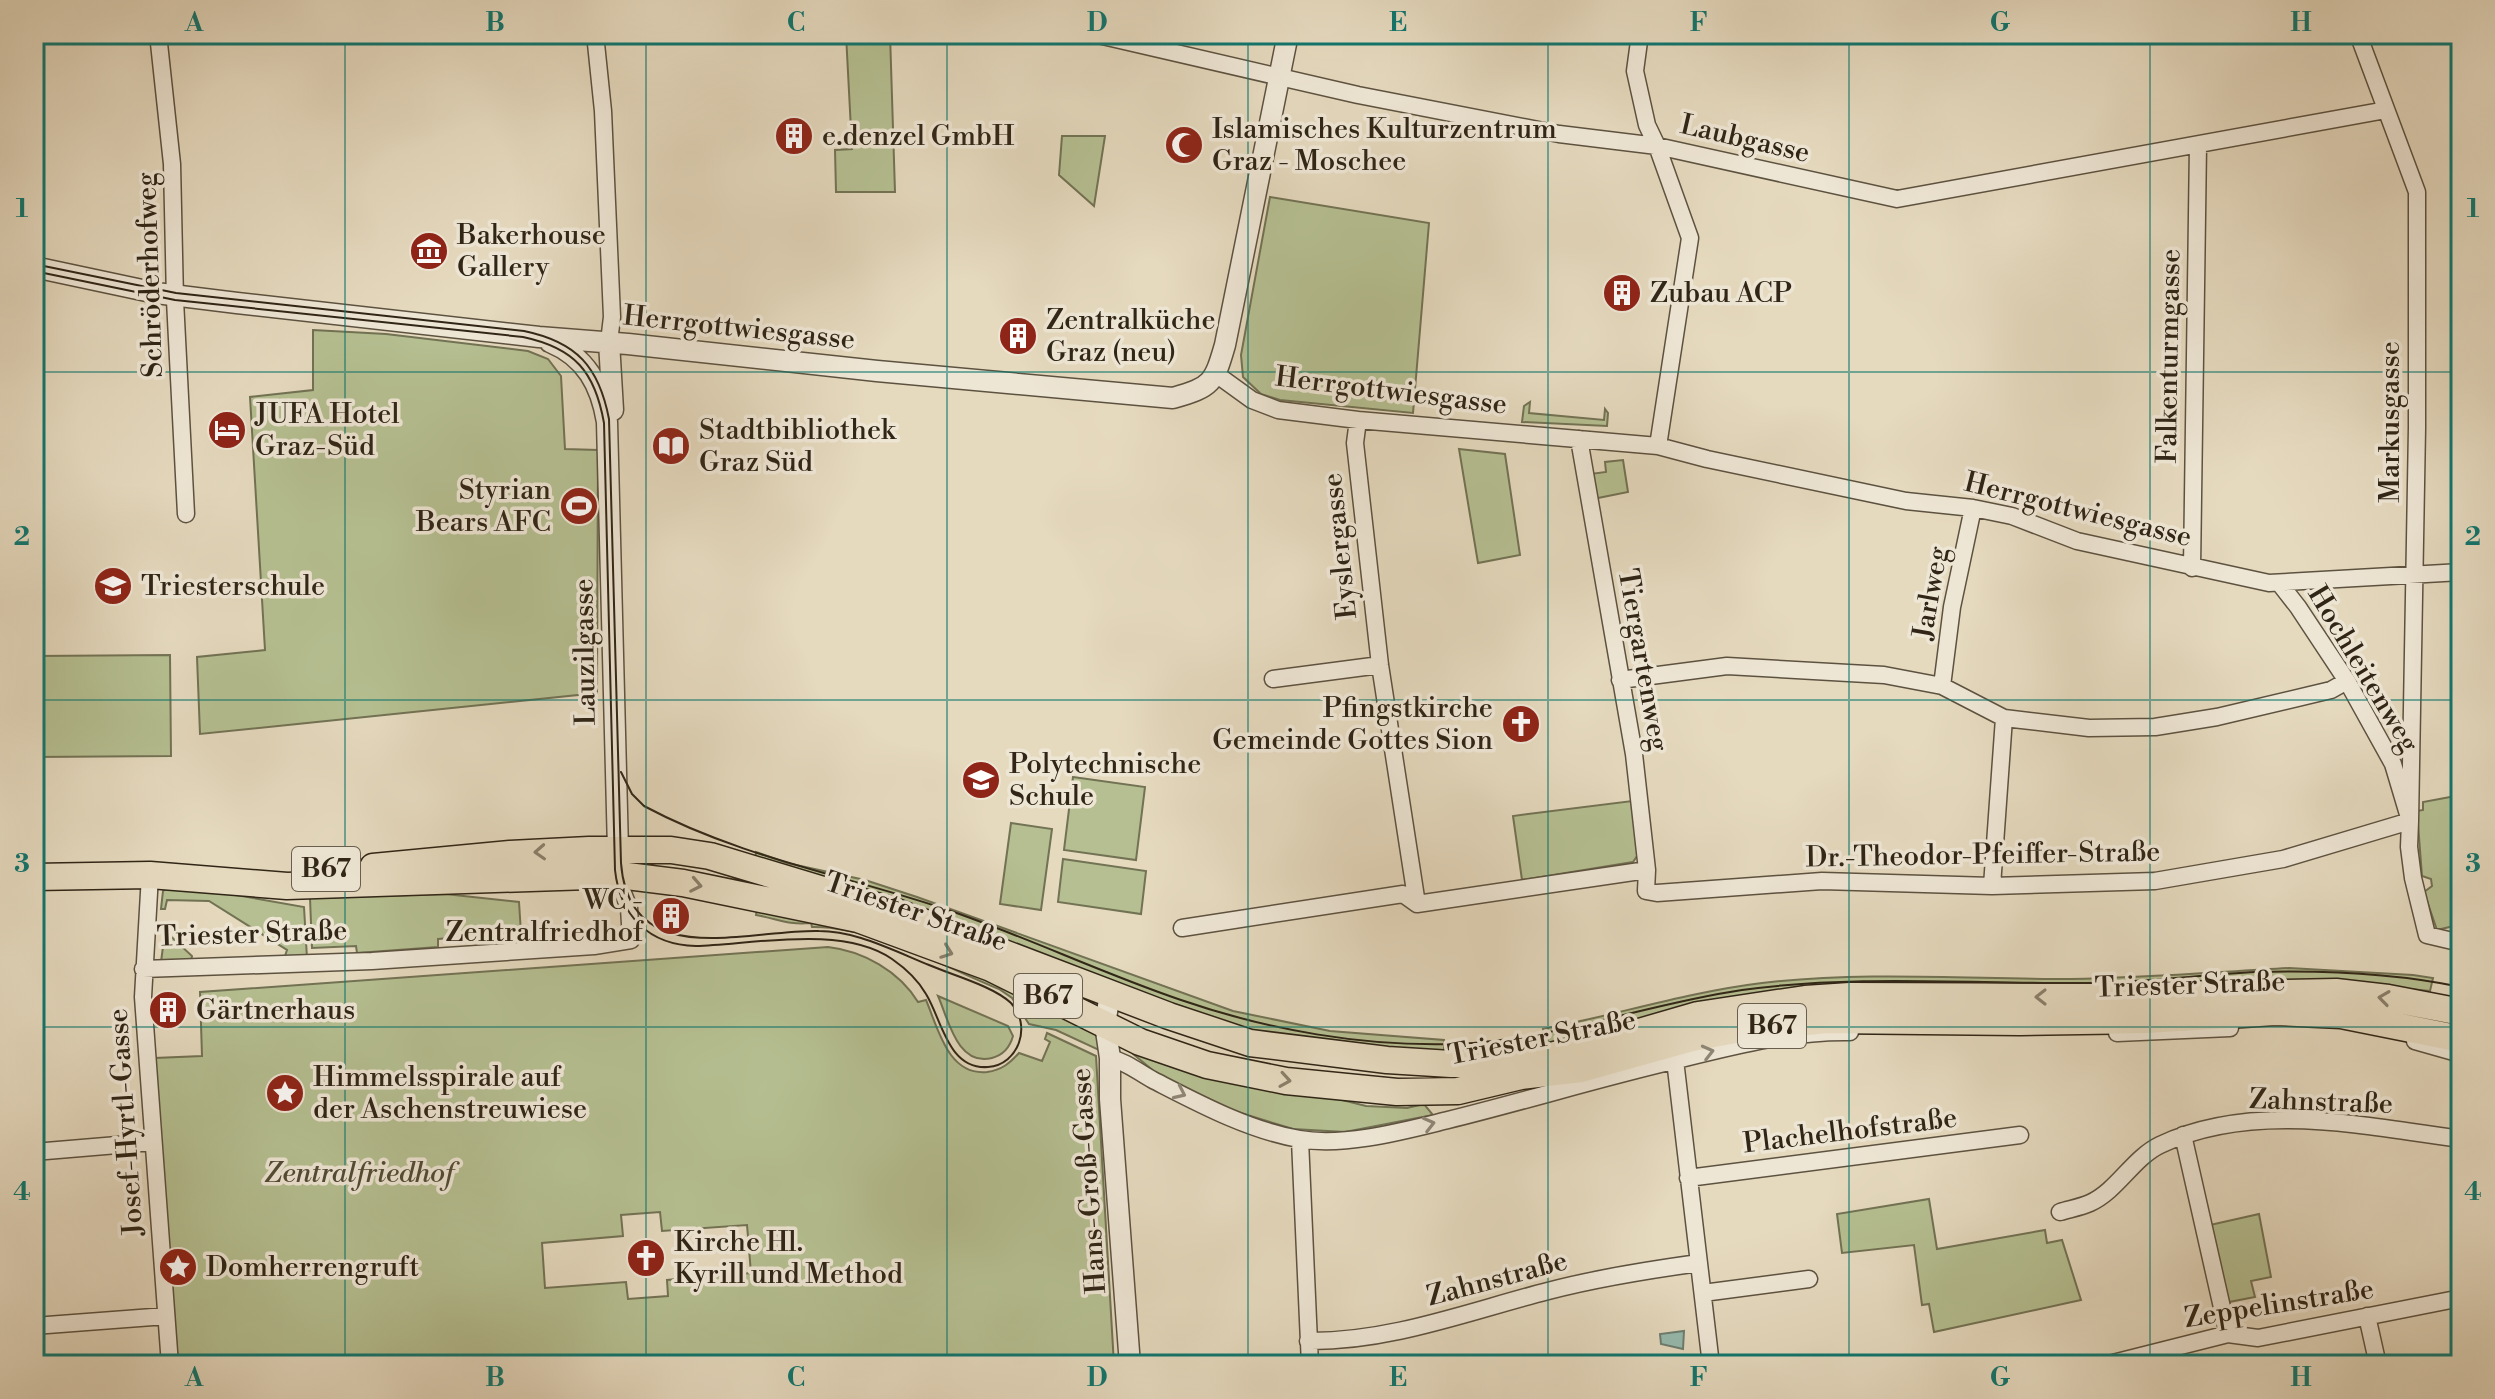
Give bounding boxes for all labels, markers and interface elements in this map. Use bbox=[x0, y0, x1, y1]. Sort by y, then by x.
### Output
text: A bbox=[184, 7, 204, 39]
text: B bbox=[485, 7, 505, 39]
text: C bbox=[787, 7, 805, 39]
text: D bbox=[1087, 7, 1107, 39]
text: E bbox=[1389, 7, 1407, 39]
text: F bbox=[1690, 7, 1708, 39]
text: G bbox=[1990, 7, 2011, 39]
text: H bbox=[2290, 7, 2312, 39]
street label: Laubgasse bbox=[1677, 107, 1813, 171]
place label: Islamisches Kulturzentrum Graz - Moschee bbox=[1212, 112, 1557, 179]
building icon: e.denzel GmbH bbox=[773, 115, 815, 157]
place label: e.denzel GmbH bbox=[822, 119, 1015, 154]
mosque icon: Islamisches Kulturzentrum Graz - Moschee bbox=[1163, 124, 1205, 166]
street label: Schröderhofweg bbox=[129, 171, 171, 378]
text: 1 bbox=[16, 193, 29, 225]
text: 1 bbox=[2467, 193, 2480, 225]
place label: Bakerhouse Gallery bbox=[456, 218, 606, 285]
museum icon: Bakerhouse Gallery bbox=[408, 230, 450, 272]
street label: Falkenturmgasse bbox=[2150, 248, 2188, 464]
building icon: Zubau ACP bbox=[1601, 272, 1643, 314]
place label: Zubau ACP bbox=[1650, 276, 1792, 311]
street label: Herrgottwiesgasse bbox=[621, 298, 857, 358]
place label: Zentralküche Graz (neu) bbox=[1046, 303, 1216, 370]
building icon: Zentralküche Graz (neu) bbox=[997, 315, 1039, 357]
street label: Markusgasse bbox=[2373, 341, 2408, 503]
street label: Herrgottwiesgasse bbox=[1273, 359, 1509, 423]
place label: JUFA Hotel Graz-Süd bbox=[254, 397, 400, 464]
hotel icon: JUFA Hotel Graz-Süd bbox=[206, 409, 248, 451]
place label: Stadtbibliothek Graz Süd bbox=[699, 413, 897, 480]
library icon: Stadtbibliothek Graz Süd bbox=[650, 425, 692, 467]
street label: Herrgottwiesgasse bbox=[1961, 465, 2195, 555]
street label: Eyslergasse bbox=[1315, 471, 1365, 621]
place label: Styrian Bears AFC bbox=[415, 473, 551, 540]
sports icon: Styrian Bears AFC bbox=[558, 485, 600, 527]
text: 2 bbox=[14, 521, 30, 553]
text: 2 bbox=[2465, 521, 2481, 553]
street label: Jarlweg bbox=[1905, 543, 1956, 643]
school or university icon: Triesterschule bbox=[92, 565, 134, 607]
street label: Tiergartenweg bbox=[1610, 566, 1676, 754]
place label: Triesterschule bbox=[141, 569, 325, 604]
street label: Lauzilgasse bbox=[566, 578, 604, 726]
street label: Hochleitenweg bbox=[2299, 579, 2427, 759]
place label: Pfingstkirche Gemeinde Gottes Sion bbox=[1212, 691, 1493, 758]
church icon: Pfingstkirche Gemeinde Gottes Sion bbox=[1500, 703, 1542, 745]
place label: Polytechnische Schule bbox=[1009, 747, 1201, 814]
school or university icon: Polytechnische Schule bbox=[960, 759, 1002, 801]
street label: Dr.-Theodor-Pfeiffer-Straße bbox=[1805, 834, 2161, 876]
one-way arrow bbox=[533, 843, 546, 860]
road number: B67 bbox=[292, 847, 360, 891]
text: 3 bbox=[14, 848, 30, 880]
text: 3 bbox=[2465, 848, 2481, 880]
street label: Triester Straße bbox=[820, 864, 1012, 960]
one-way arrow bbox=[689, 876, 703, 893]
place label: WC - Zentralfriedhof bbox=[445, 883, 645, 950]
building icon: WC - Zentralfriedhof bbox=[650, 895, 692, 937]
street label: Triester Straße bbox=[156, 913, 348, 955]
one-way arrow bbox=[939, 942, 953, 958]
street label: Triester Straße bbox=[2094, 964, 2286, 1006]
road number: B67 bbox=[1014, 974, 1082, 1018]
one-way arrow bbox=[2034, 988, 2047, 1006]
building icon: Gärtnerhaus bbox=[147, 989, 189, 1031]
one-way arrow bbox=[2378, 990, 2391, 1007]
place label: Gärtnerhaus bbox=[196, 993, 355, 1028]
street label: Triester Straße bbox=[1445, 1003, 1639, 1073]
road number: B67 bbox=[1738, 1004, 1806, 1048]
street label: Josef-Hyrtl-Gasse bbox=[101, 1007, 151, 1238]
one-way arrow bbox=[1700, 1044, 1714, 1061]
place label: Himmelsspirale auf der Aschenstreuwiese bbox=[313, 1060, 587, 1127]
street label: Hans-Groß-Gasse bbox=[1064, 1067, 1114, 1295]
one-way arrow bbox=[1278, 1071, 1292, 1088]
place icon: Himmelsspirale auf der Aschenstreuwiese bbox=[264, 1072, 306, 1114]
street label: Zahnstraße bbox=[2248, 1082, 2394, 1122]
one-way arrow bbox=[1171, 1083, 1186, 1099]
street label: Plachelhofstraße bbox=[1741, 1101, 1959, 1161]
one-way arrow bbox=[1422, 1117, 1435, 1134]
park label: Zentralfriedhof bbox=[264, 1156, 460, 1191]
text: 4 bbox=[13, 1176, 31, 1208]
text: 4 bbox=[2464, 1176, 2482, 1208]
place label: Kirche Hl. Kyrill und Method bbox=[674, 1225, 903, 1292]
church icon: Kirche Hl. Kyrill und Method bbox=[625, 1237, 667, 1279]
street label: Zahnstraße bbox=[1423, 1243, 1571, 1315]
place icon: Domherrengruft bbox=[157, 1246, 199, 1288]
place label: Domherrengruft bbox=[206, 1250, 419, 1285]
street label: Zeppelinstraße bbox=[2182, 1272, 2376, 1336]
text: A bbox=[184, 1362, 204, 1394]
text: B bbox=[485, 1362, 505, 1394]
text: C bbox=[787, 1362, 805, 1394]
text: D bbox=[1087, 1362, 1107, 1394]
text: E bbox=[1389, 1362, 1407, 1394]
text: F bbox=[1690, 1362, 1708, 1394]
text: G bbox=[1990, 1362, 2011, 1394]
text: H bbox=[2290, 1362, 2312, 1394]

